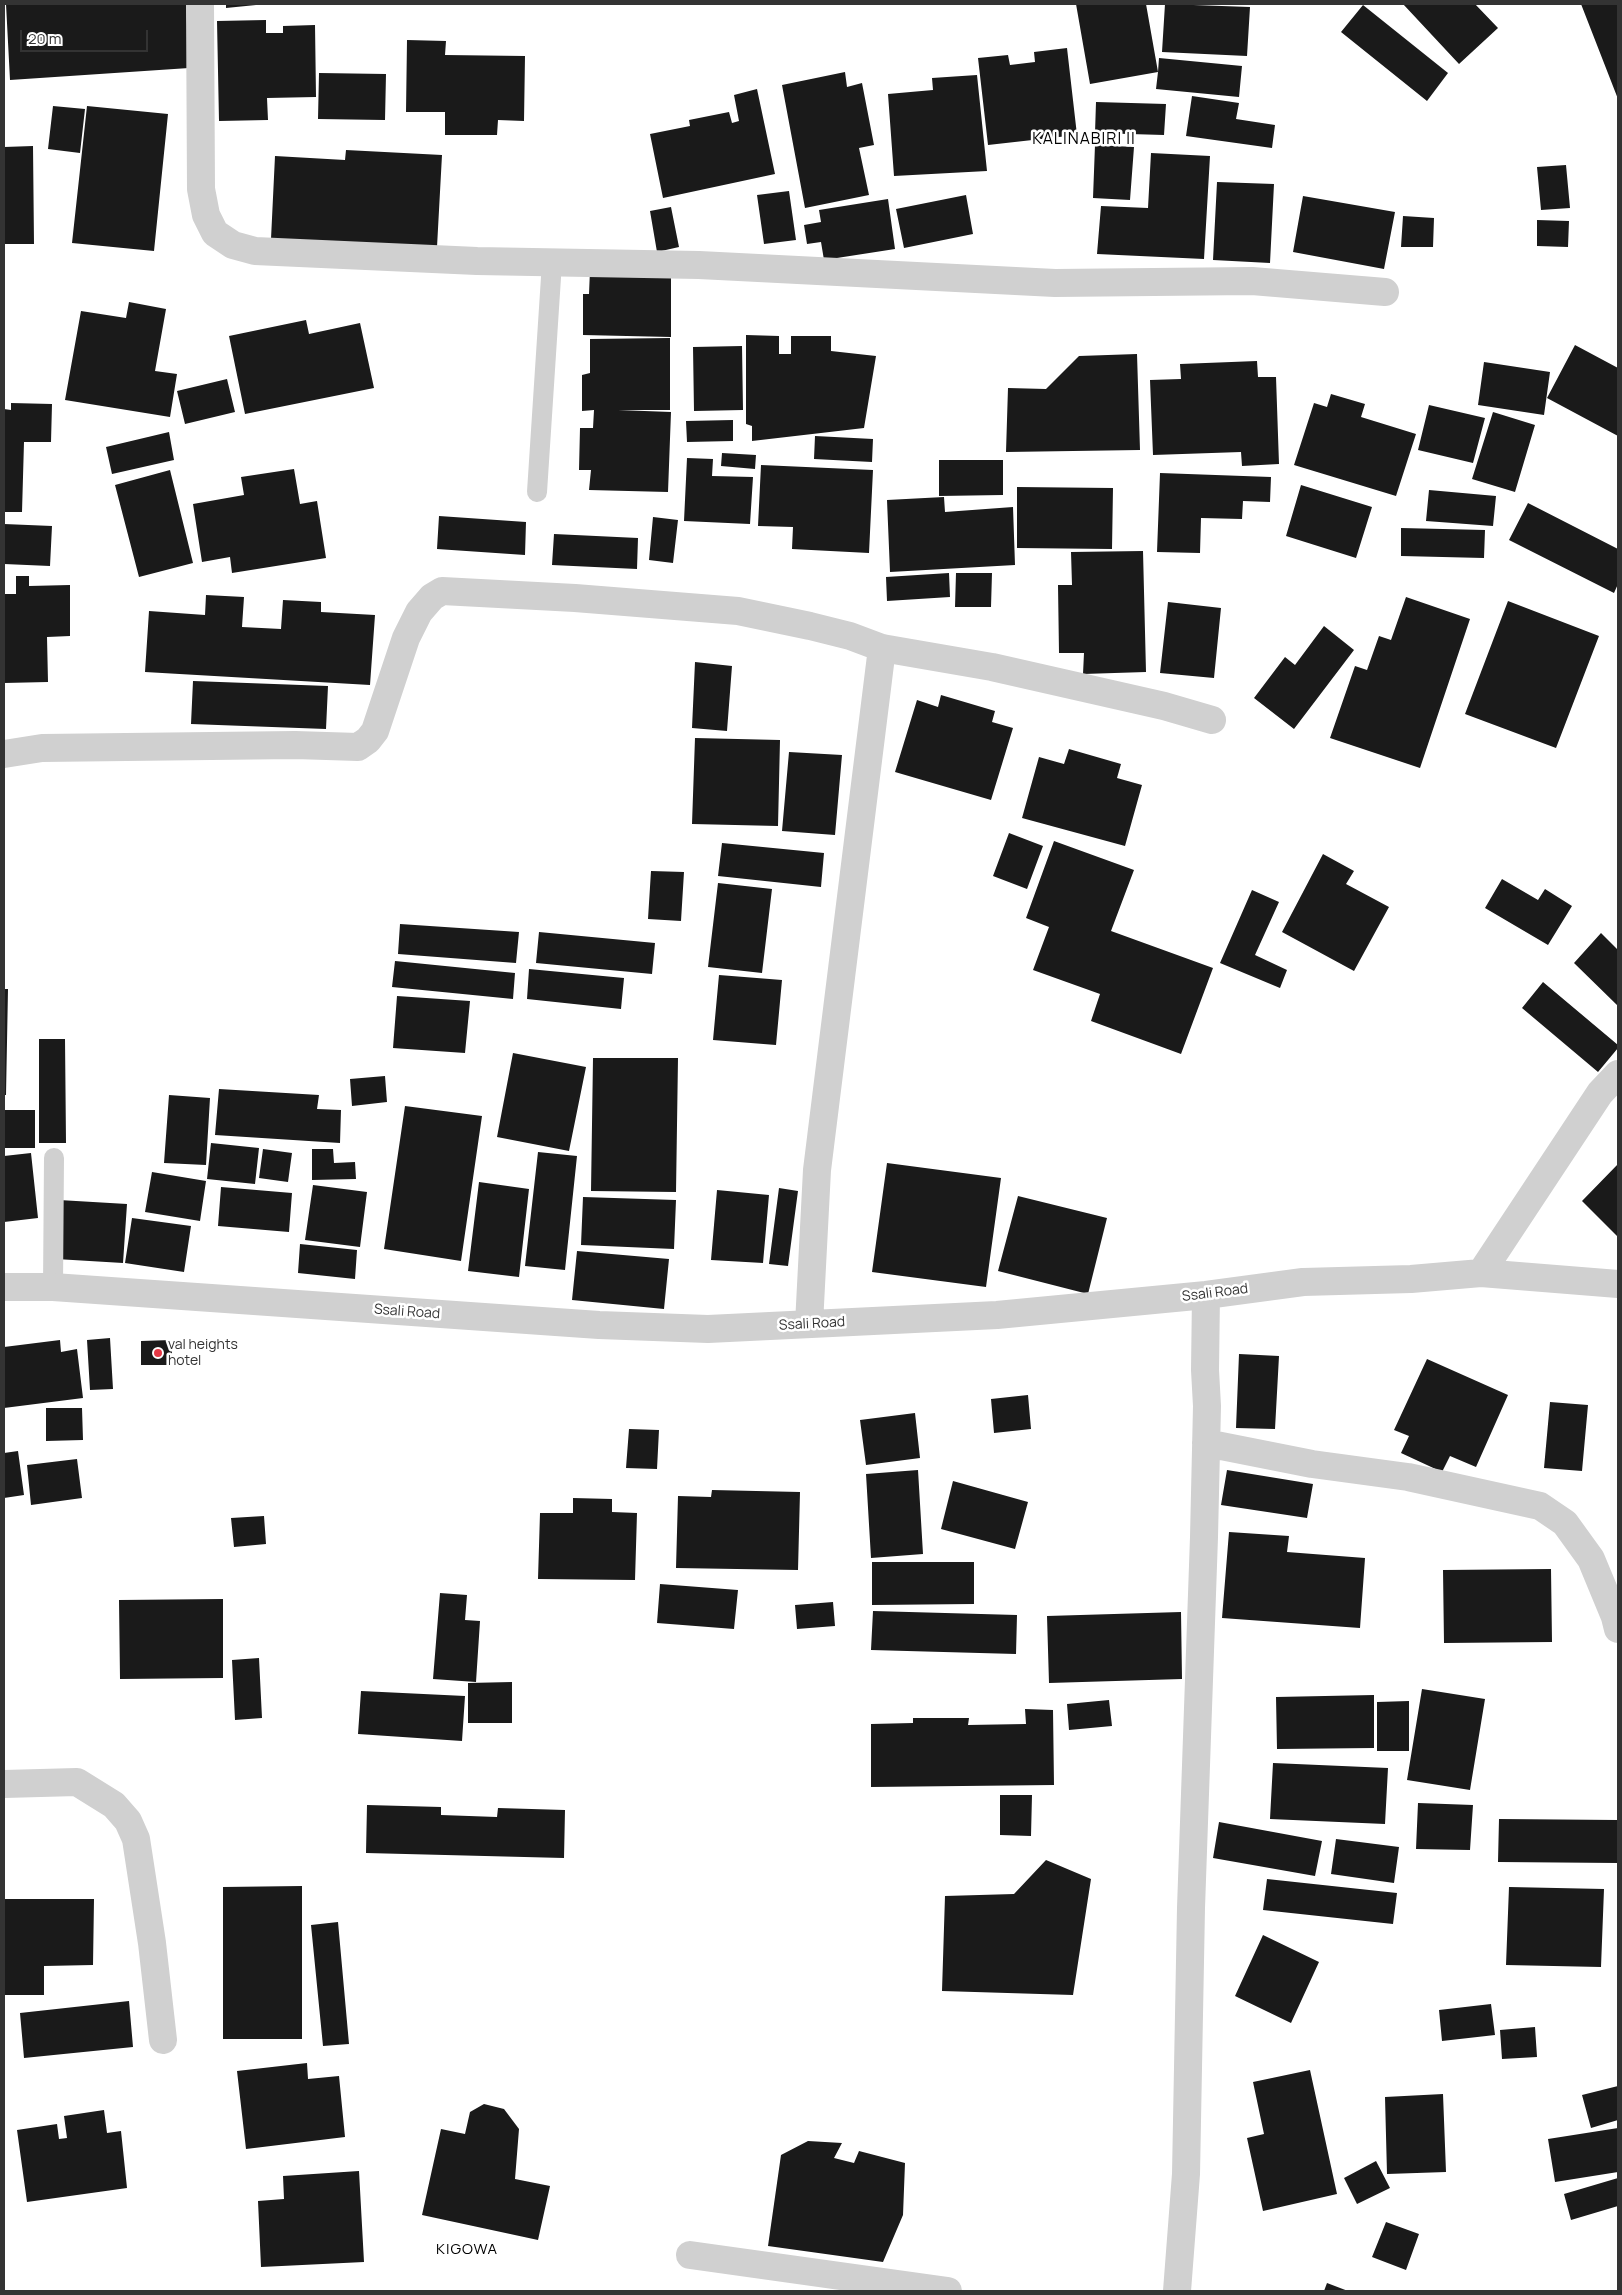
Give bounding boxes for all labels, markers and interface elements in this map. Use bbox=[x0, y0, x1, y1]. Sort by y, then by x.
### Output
scale bar bbox=[22, 20, 150, 52]
text: 20 m bbox=[28, 28, 61, 49]
district label: KALINABIRI II bbox=[1031, 130, 1137, 150]
street label: Ssali Road bbox=[1181, 1281, 1249, 1305]
street label: Ssali Road bbox=[373, 1301, 441, 1323]
street label: Ssali Road bbox=[778, 1314, 846, 1334]
place label: val heights hotel bbox=[168, 1337, 238, 1370]
marker: val heights hotel bbox=[152, 1347, 164, 1359]
district label: KIGOWA bbox=[435, 2241, 499, 2259]

